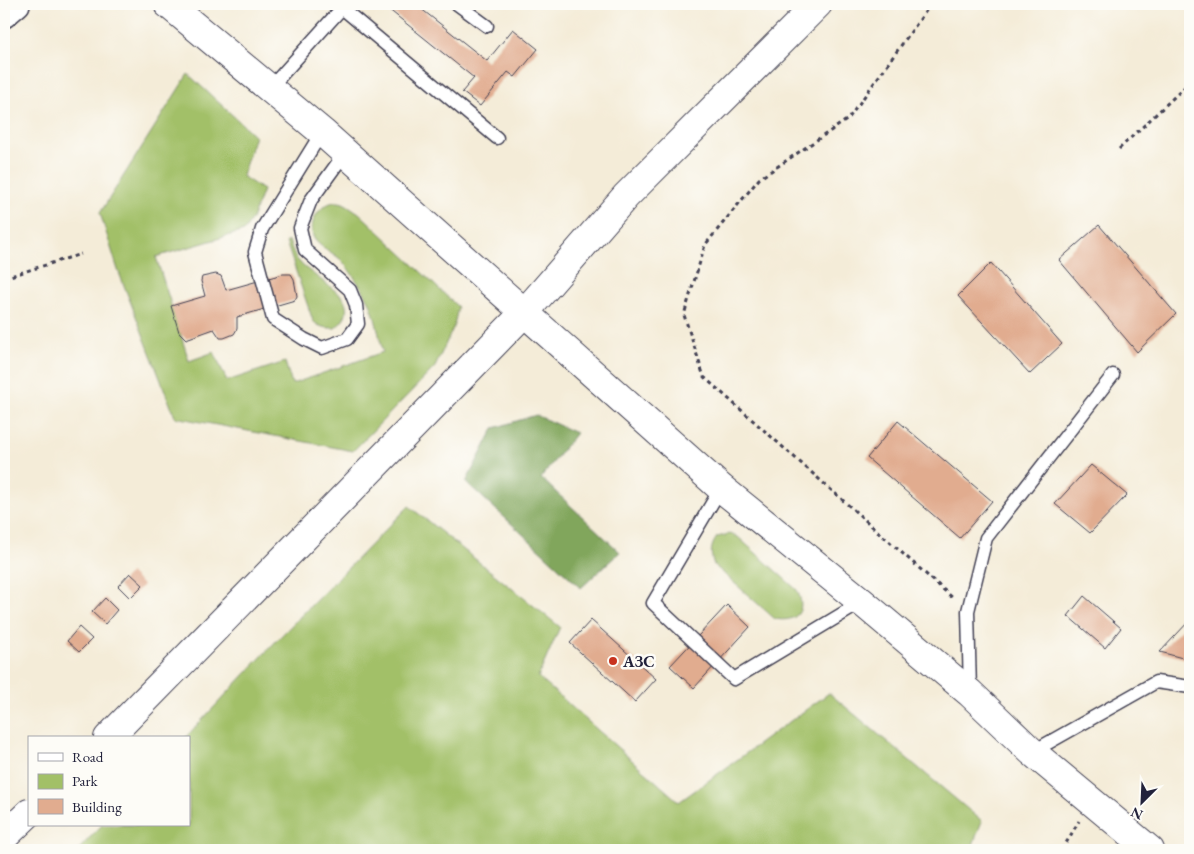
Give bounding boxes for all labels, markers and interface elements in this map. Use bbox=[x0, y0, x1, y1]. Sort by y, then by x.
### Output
place label: АЗС bbox=[622, 651, 655, 672]
marker: АЗС bbox=[607, 655, 619, 667]
legend bbox=[28, 736, 190, 826]
text: Road bbox=[72, 747, 104, 766]
text: Park bbox=[72, 771, 99, 790]
north arrow bbox=[1116, 776, 1166, 826]
text: Building bbox=[72, 797, 122, 816]
text: N bbox=[1127, 803, 1146, 824]

